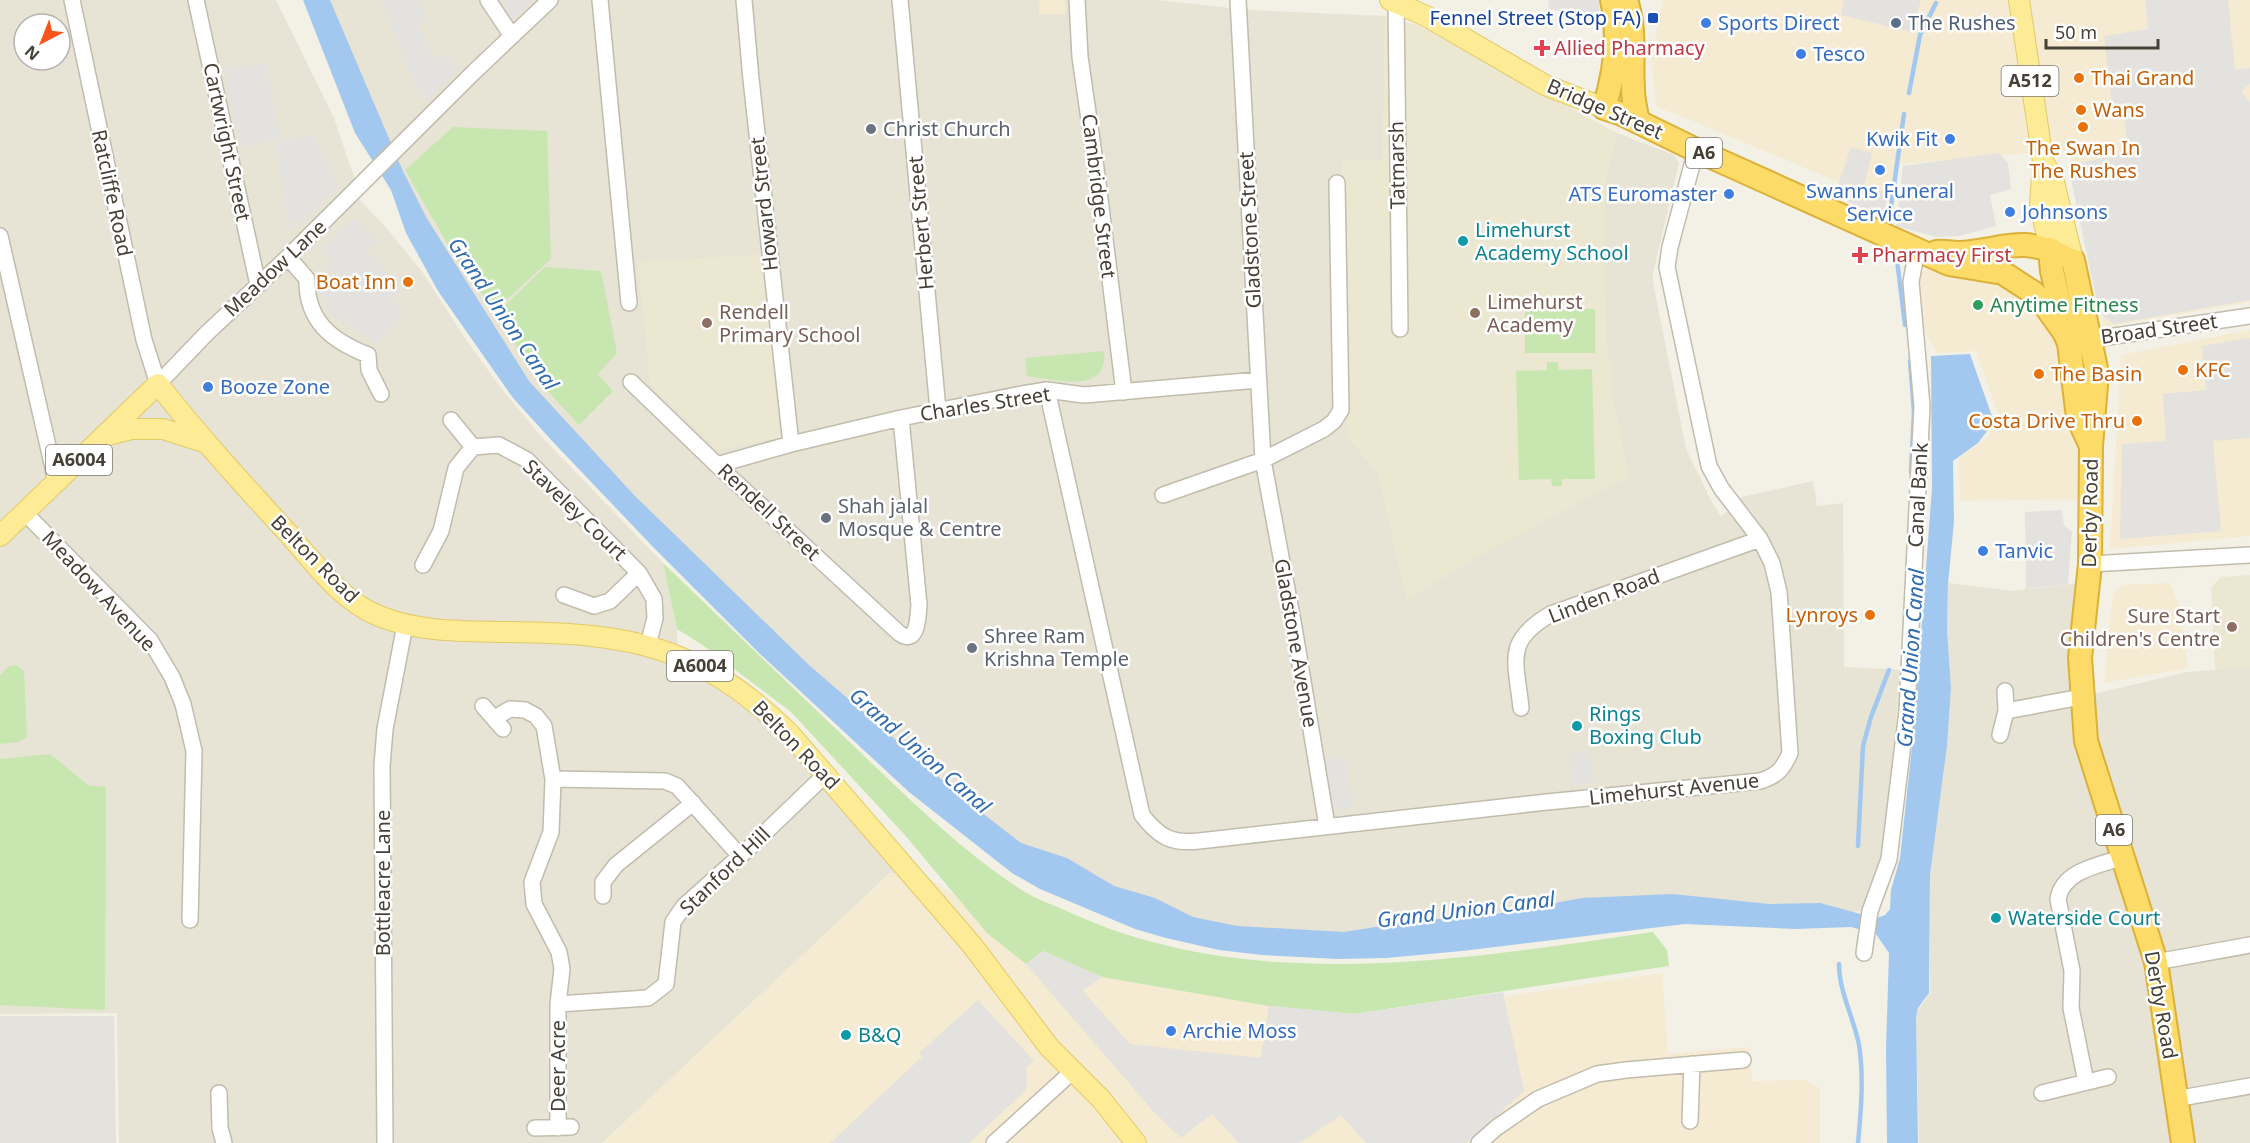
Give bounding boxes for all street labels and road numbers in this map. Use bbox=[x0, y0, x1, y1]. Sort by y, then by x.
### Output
street label: Cartwright Street bbox=[198, 60, 257, 224]
road number: A512 bbox=[2002, 66, 2058, 96]
street label: Bridge Street bbox=[1543, 72, 1667, 145]
street label: Cambridge Street bbox=[1076, 112, 1123, 280]
street label: Tatmarsh bbox=[1382, 121, 1411, 209]
street label: Ratcliffe Road bbox=[86, 127, 139, 259]
street label: Howard Street bbox=[743, 136, 784, 272]
road number: A6 bbox=[1686, 138, 1722, 168]
street label: Gladstone Street bbox=[1232, 151, 1267, 309]
street label: Herbert Street bbox=[901, 155, 940, 291]
street label: Meadow Lane bbox=[218, 213, 332, 322]
street label: Broad Street bbox=[2099, 307, 2219, 350]
street label: Charles Street bbox=[918, 380, 1052, 427]
street label: Canal Bank bbox=[1901, 441, 1934, 548]
road number: A6004 bbox=[46, 445, 112, 475]
street label: Staveley Court bbox=[517, 453, 633, 566]
street label: Rendell Street bbox=[712, 457, 826, 566]
street label: Derby Road bbox=[2075, 458, 2104, 568]
street label: Belton Road bbox=[265, 509, 365, 609]
street label: Meadow Avenue bbox=[36, 524, 162, 657]
street label: Gladstone Avenue bbox=[1268, 556, 1325, 730]
street label: Linden Road bbox=[1544, 562, 1663, 629]
road number: A6004 bbox=[667, 651, 733, 681]
street label: Belton Road bbox=[747, 694, 846, 795]
street label: Limehurst Avenue bbox=[1588, 766, 1760, 811]
street label: Bottleacre Lane bbox=[369, 810, 396, 956]
road number: A6 bbox=[2096, 815, 2132, 845]
street label: Stanford Hill bbox=[673, 820, 776, 921]
street label: Derby Road bbox=[2139, 949, 2184, 1061]
street label: Deer Acre bbox=[544, 1020, 571, 1112]

